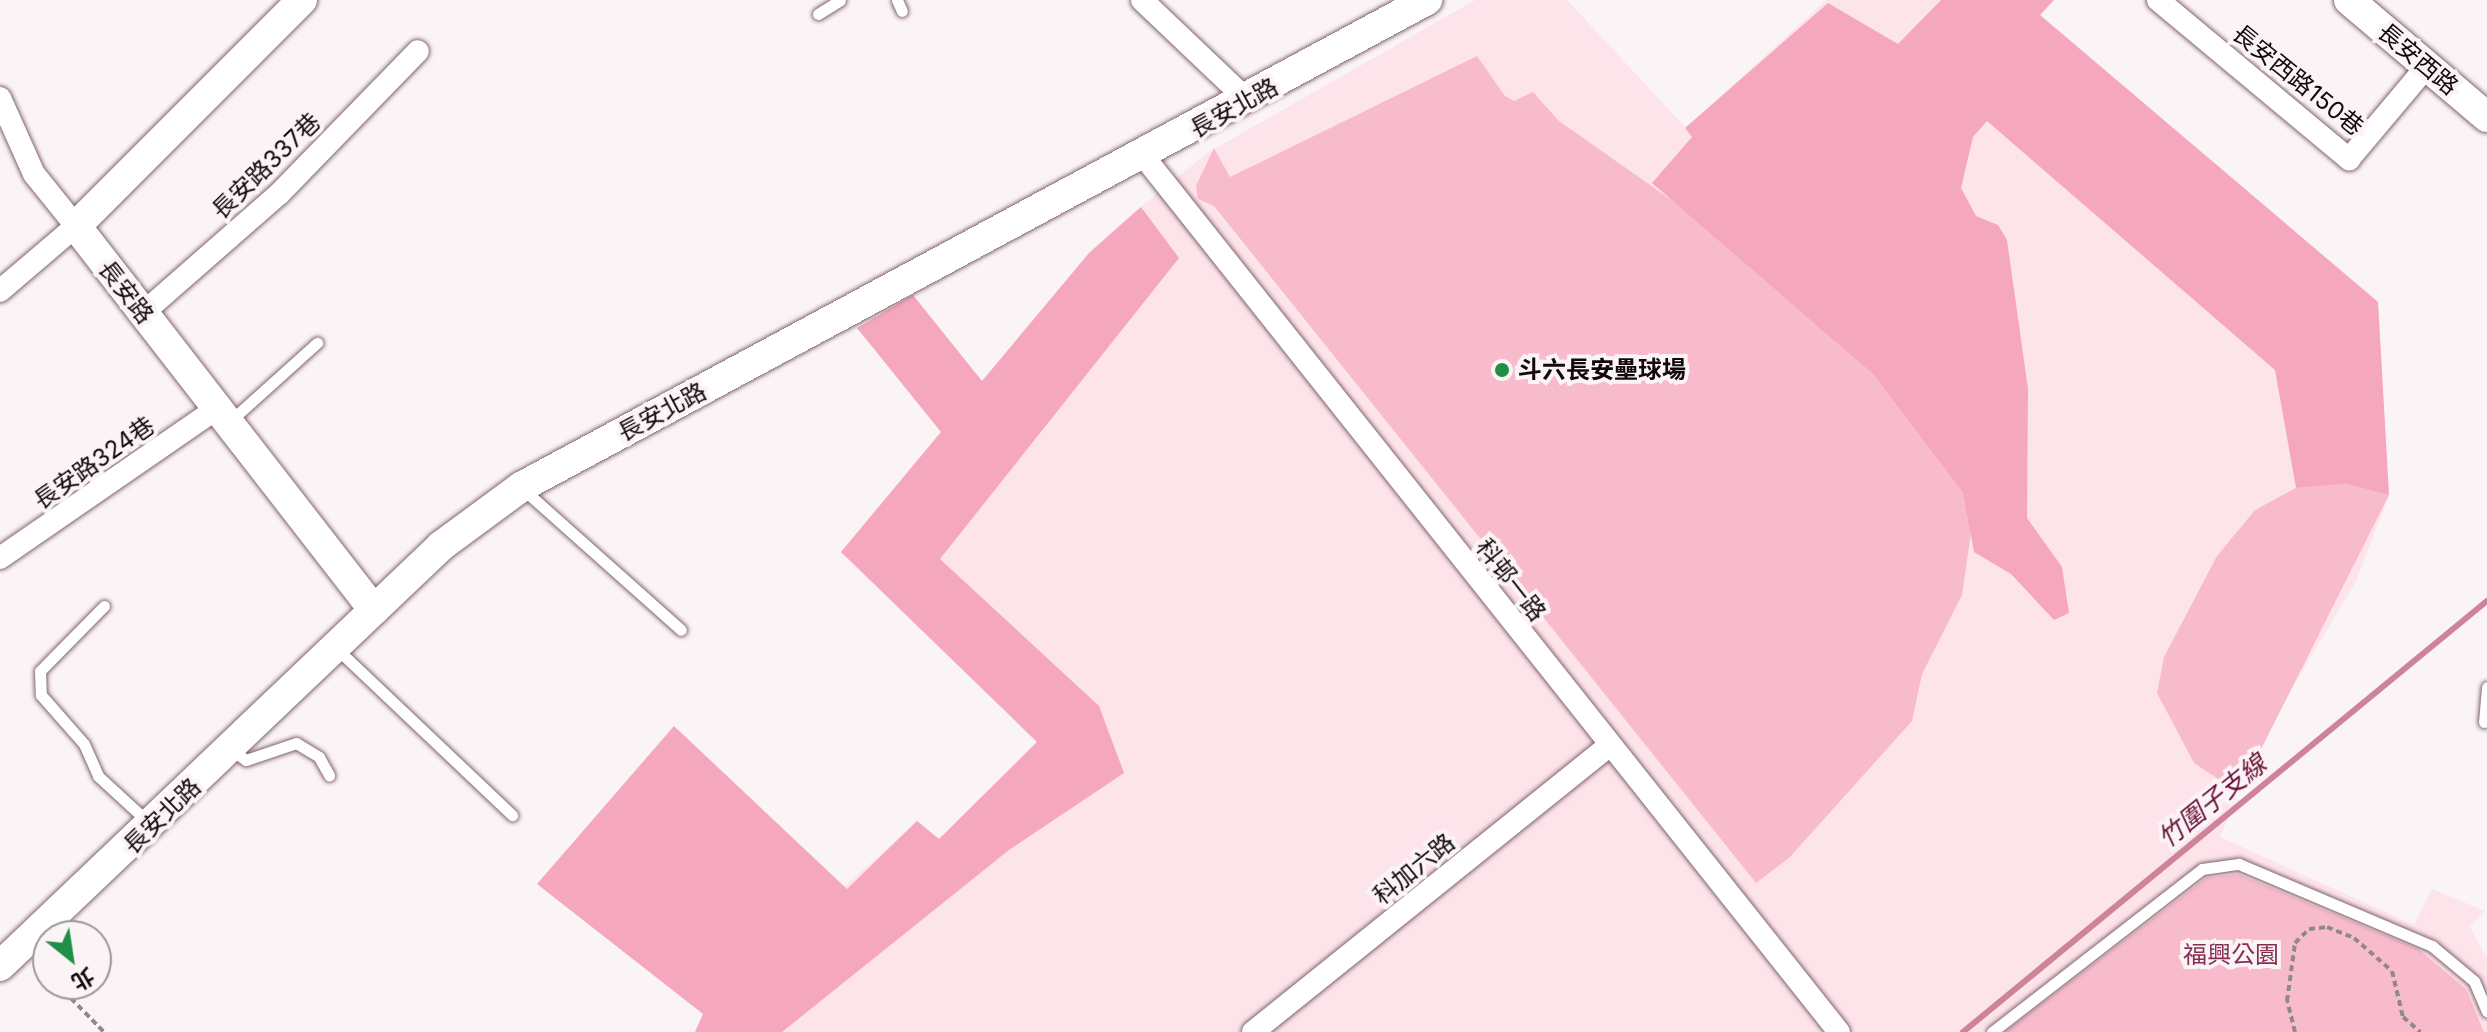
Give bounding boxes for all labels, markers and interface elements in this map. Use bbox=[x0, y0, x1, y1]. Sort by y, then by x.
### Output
street label: 長安西路 bbox=[2372, 17, 2464, 101]
street label: 長安西路150巷 bbox=[2227, 19, 2369, 141]
street label: 長安北路 bbox=[1185, 72, 1283, 144]
street label: 長安路337巷 bbox=[206, 107, 326, 225]
street label: 長安路 bbox=[92, 255, 160, 329]
place label: 斗六長安壘球場 bbox=[1518, 356, 1686, 384]
marker: 斗六長安壘球場 bbox=[1493, 361, 1511, 379]
street label: 長安北路 bbox=[613, 377, 711, 447]
street label: 長安路324巷 bbox=[28, 411, 160, 515]
street label: 科邨一路 bbox=[1470, 533, 1552, 627]
water label: 竹圍子支線 bbox=[2152, 748, 2272, 854]
street label: 長安北路 bbox=[117, 772, 207, 860]
street label: 科加六路 bbox=[1368, 828, 1460, 910]
north arrow bbox=[32, 920, 112, 1000]
park label: 福興公園 bbox=[2183, 941, 2279, 969]
text: 北 bbox=[67, 962, 99, 996]

